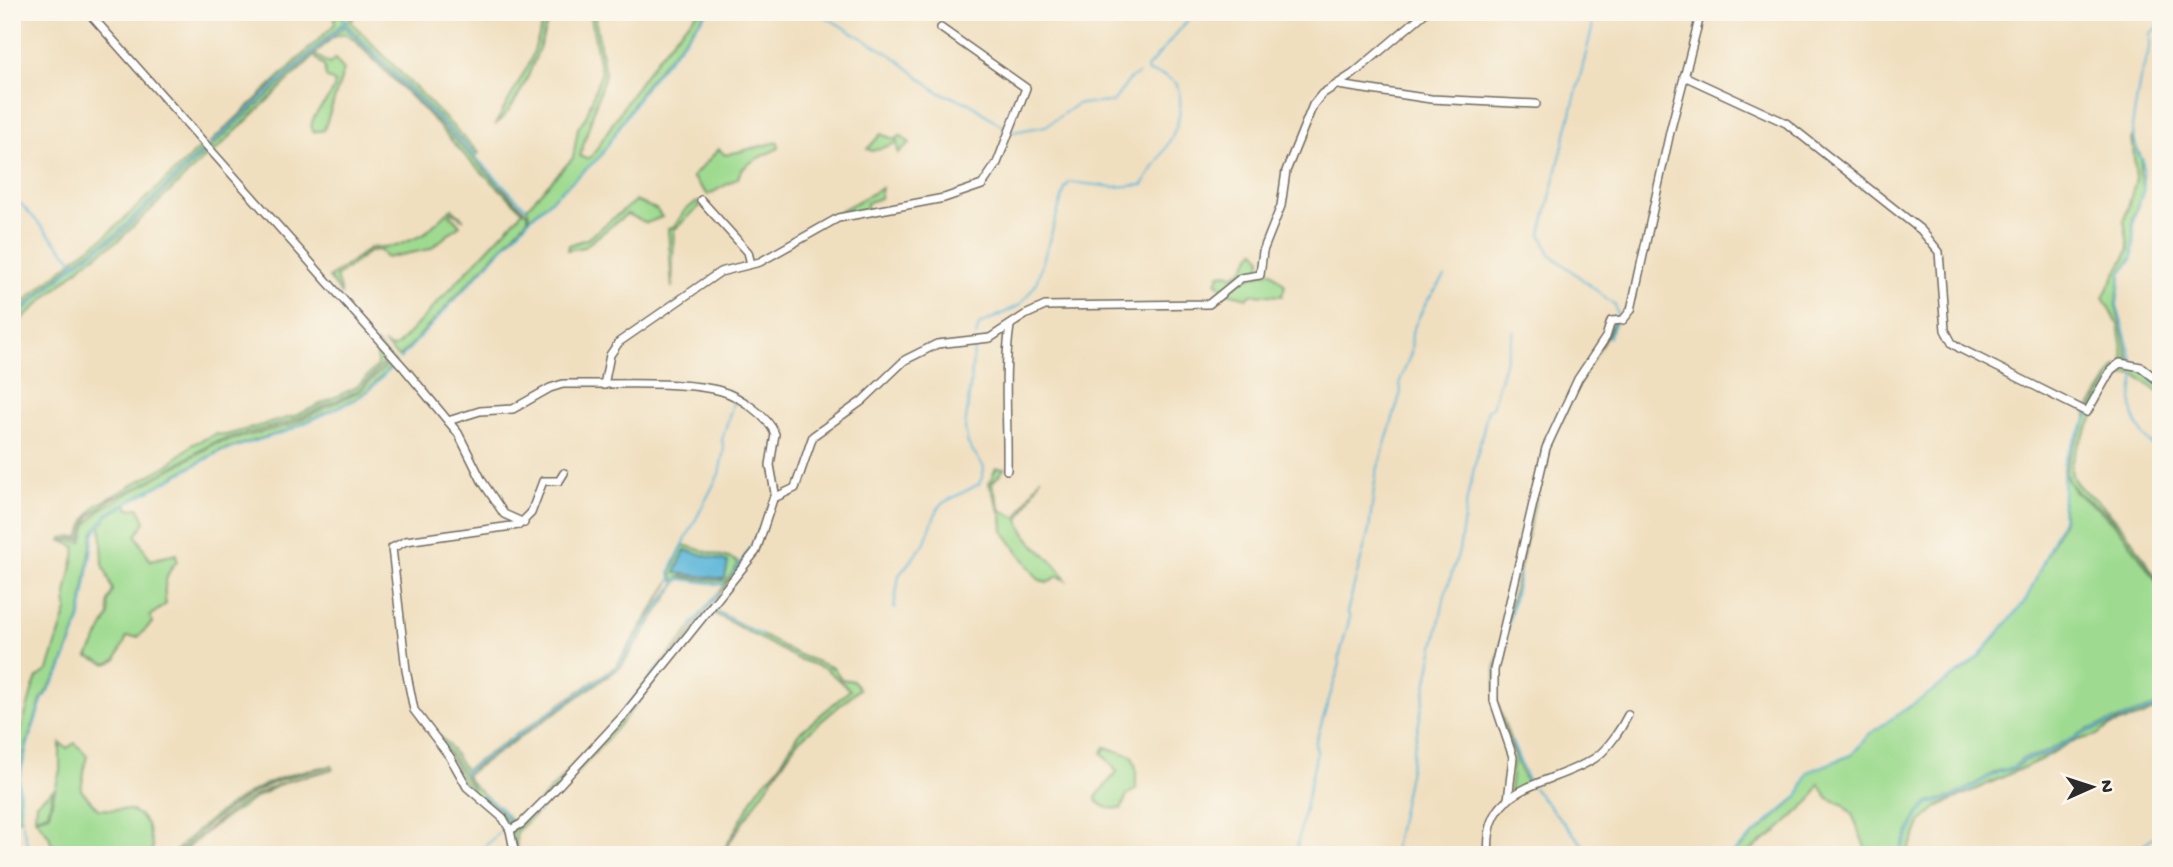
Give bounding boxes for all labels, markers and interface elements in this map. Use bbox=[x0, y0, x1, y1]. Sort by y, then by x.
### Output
north arrow bbox=[2058, 752, 2128, 822]
text: N bbox=[2094, 779, 2117, 793]

